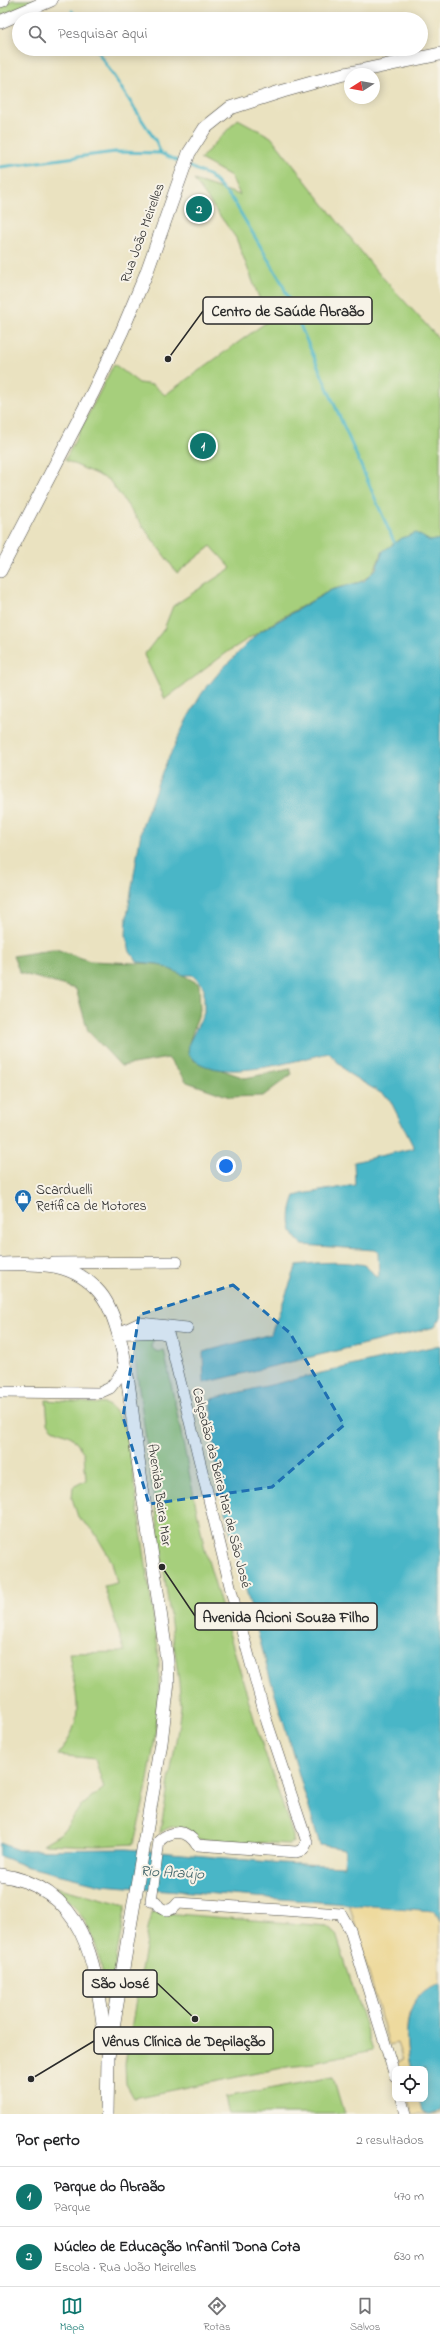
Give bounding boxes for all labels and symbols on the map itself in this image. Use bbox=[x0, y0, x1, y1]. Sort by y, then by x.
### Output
north arrow bbox=[344, 68, 380, 104]
street label: Rua João Meirelles bbox=[115, 180, 171, 286]
pin: 2 bbox=[186, 194, 212, 224]
callout: Centro de Saúde Abraão bbox=[203, 297, 372, 324]
text: Centro de Saúde Abraão bbox=[212, 301, 365, 323]
pin: 1 bbox=[190, 431, 216, 461]
your location bbox=[216, 1156, 236, 1176]
place label: Scarduelli Retífica de Motores bbox=[36, 1180, 147, 1217]
shop icon: Scarduelli Retífica de Motores bbox=[13, 1188, 33, 1213]
street label: Calçadão da Beira Mar de São José bbox=[186, 1386, 256, 1591]
street label: Avenida Beira Mar bbox=[141, 1442, 177, 1548]
callout: Avenida Acioni Souza Filho bbox=[195, 1603, 377, 1630]
text: Avenida Acioni Souza Filho bbox=[203, 1607, 370, 1629]
water label: Rio Araújo bbox=[140, 1860, 206, 1886]
callout: São José bbox=[83, 1970, 157, 1997]
text: São José bbox=[91, 1973, 150, 1995]
callout: Vênus Clínica de Depilação bbox=[94, 2027, 273, 2054]
text: Vênus Clínica de Depilação bbox=[101, 2031, 266, 2053]

